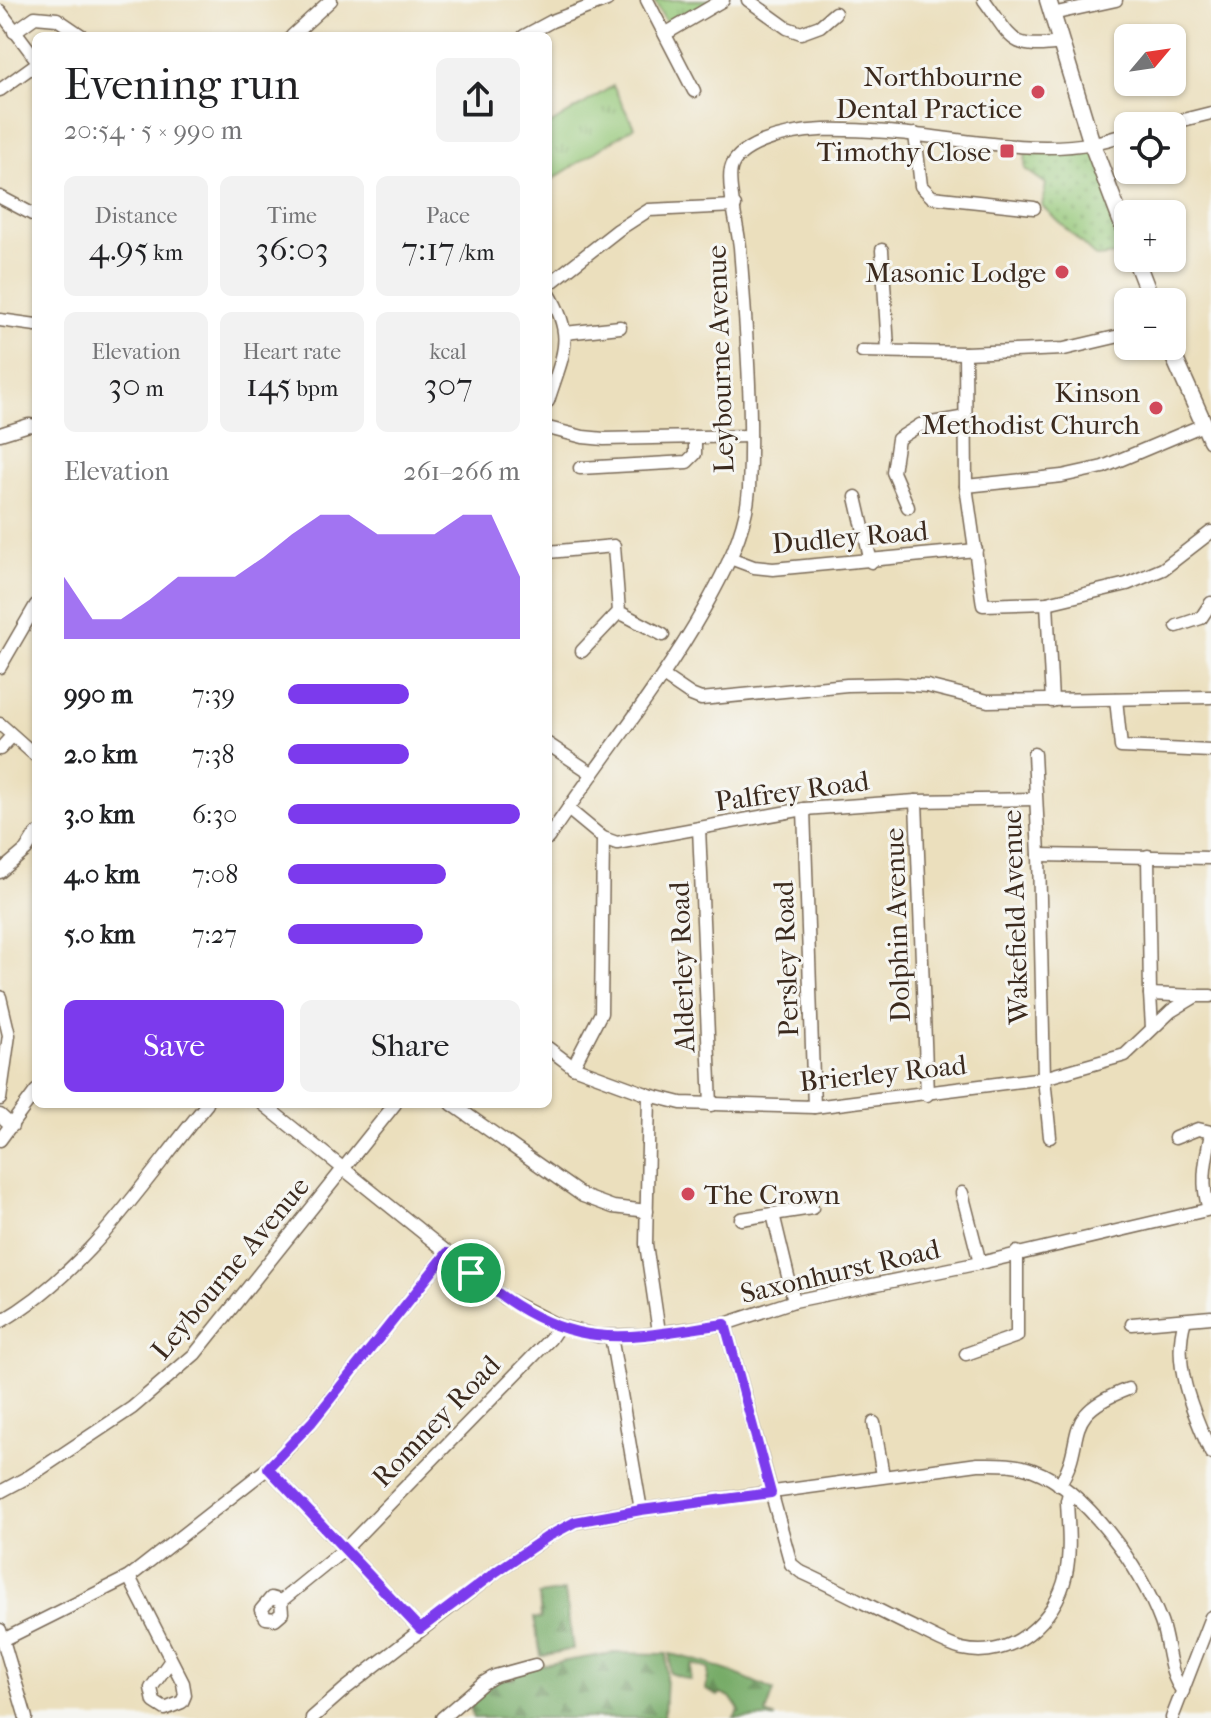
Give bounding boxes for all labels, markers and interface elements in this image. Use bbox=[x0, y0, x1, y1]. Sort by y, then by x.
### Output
north arrow bbox=[1114, 24, 1186, 96]
map controls bbox=[1114, 24, 1186, 360]
button: share bbox=[436, 58, 520, 142]
text: Evening run bbox=[64, 59, 299, 110]
place label: Northbourne Dental Practice bbox=[836, 60, 1022, 125]
marker: Northbourne Dental Practice bbox=[1029, 83, 1047, 101]
button: locate bbox=[1114, 112, 1186, 184]
text: 20:54 · 5 × 990 m bbox=[64, 115, 242, 146]
place label: Timothy Close bbox=[817, 135, 991, 168]
marker: Timothy Close bbox=[998, 142, 1016, 160]
button: + bbox=[1114, 200, 1186, 272]
text: Distance bbox=[95, 203, 177, 229]
text: Time bbox=[267, 203, 317, 229]
text: Pace bbox=[426, 203, 470, 229]
text: 4.95 bbox=[89, 229, 149, 269]
text: 36:03 bbox=[255, 229, 329, 269]
text: 7:17 bbox=[402, 229, 455, 269]
text: km bbox=[149, 240, 183, 266]
text: /km bbox=[455, 240, 494, 266]
street label: Leybourne Avenue bbox=[700, 244, 740, 474]
place label: Masonic Lodge bbox=[865, 256, 1046, 289]
marker: Masonic Lodge bbox=[1053, 263, 1071, 281]
button: − bbox=[1114, 288, 1186, 360]
text: Elevation bbox=[92, 339, 180, 365]
text: Heart rate bbox=[243, 339, 341, 365]
text: kcal bbox=[429, 339, 467, 365]
text: 30 bbox=[108, 365, 141, 405]
text: 145 bbox=[246, 365, 292, 405]
text: 307 bbox=[423, 365, 473, 405]
text: m bbox=[141, 376, 164, 402]
text: bpm bbox=[292, 376, 338, 402]
place label: Kinson Methodist Church bbox=[921, 376, 1140, 441]
marker: Kinson Methodist Church bbox=[1147, 399, 1165, 417]
text: Elevation bbox=[64, 456, 169, 487]
text: 261–266 m bbox=[403, 456, 520, 487]
street label: Dudley Road bbox=[771, 514, 930, 560]
text: 990 m bbox=[64, 679, 133, 710]
text: 7:39 bbox=[192, 679, 235, 710]
text: 2.0 km bbox=[64, 739, 137, 770]
text: 7:38 bbox=[192, 739, 235, 770]
street label: Palfrey Road bbox=[713, 764, 872, 818]
text: 3.0 km bbox=[64, 799, 135, 830]
text: 6:30 bbox=[192, 799, 237, 830]
street label: Wakefield Avenue bbox=[995, 809, 1035, 1026]
street label: Dolphin Avenue bbox=[877, 827, 917, 1023]
text: 4.0 km bbox=[64, 859, 140, 890]
text: 7:08 bbox=[192, 859, 238, 890]
street label: Persley Road bbox=[767, 879, 805, 1038]
street label: Alderley Road bbox=[663, 880, 702, 1054]
text: 5.0 km bbox=[64, 919, 135, 950]
text: 7:27 bbox=[192, 919, 237, 950]
button: Save bbox=[64, 1000, 284, 1092]
button: Share bbox=[300, 1000, 520, 1092]
street label: Brierley Road bbox=[798, 1048, 969, 1098]
street label: Leybourne Avenue bbox=[144, 1170, 316, 1366]
place label: The Crown bbox=[704, 1178, 840, 1211]
marker: The Crown bbox=[679, 1185, 697, 1203]
street label: Saxonhurst Road bbox=[737, 1232, 944, 1310]
pin bbox=[437, 1239, 505, 1307]
icon: arrive bbox=[449, 1251, 493, 1295]
street label: Romney Road bbox=[365, 1348, 507, 1494]

